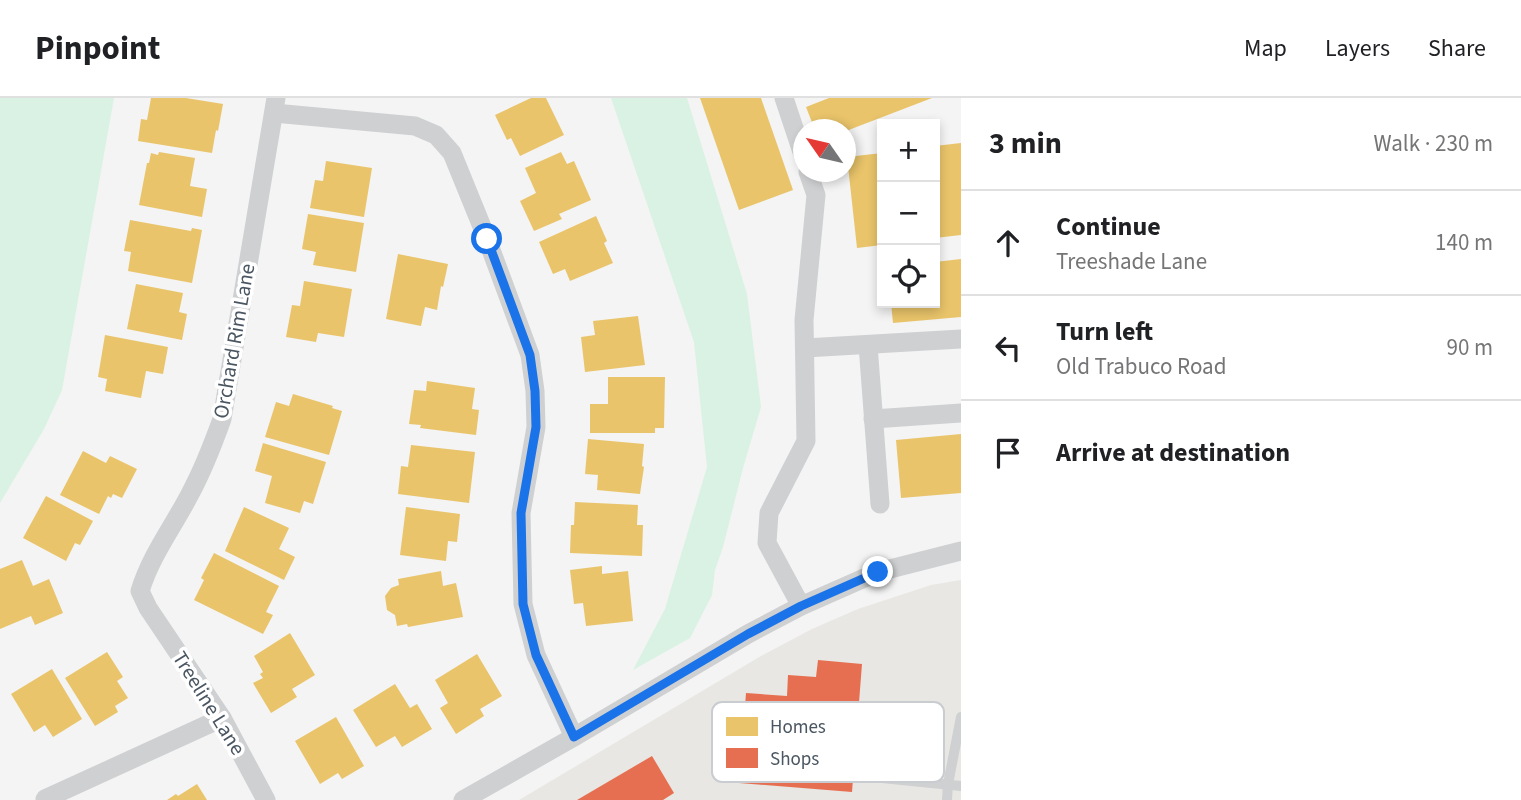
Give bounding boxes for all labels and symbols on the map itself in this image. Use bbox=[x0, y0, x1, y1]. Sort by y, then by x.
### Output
north arrow bbox=[793, 119, 856, 182]
route start bbox=[471, 223, 502, 254]
street label: Orchard Rim Lane bbox=[206, 261, 262, 421]
route end bbox=[862, 556, 893, 587]
street label: Treeline Lane bbox=[165, 645, 253, 761]
legend bbox=[712, 702, 944, 782]
text: Homes bbox=[770, 714, 826, 741]
text: Shops bbox=[770, 746, 819, 773]

